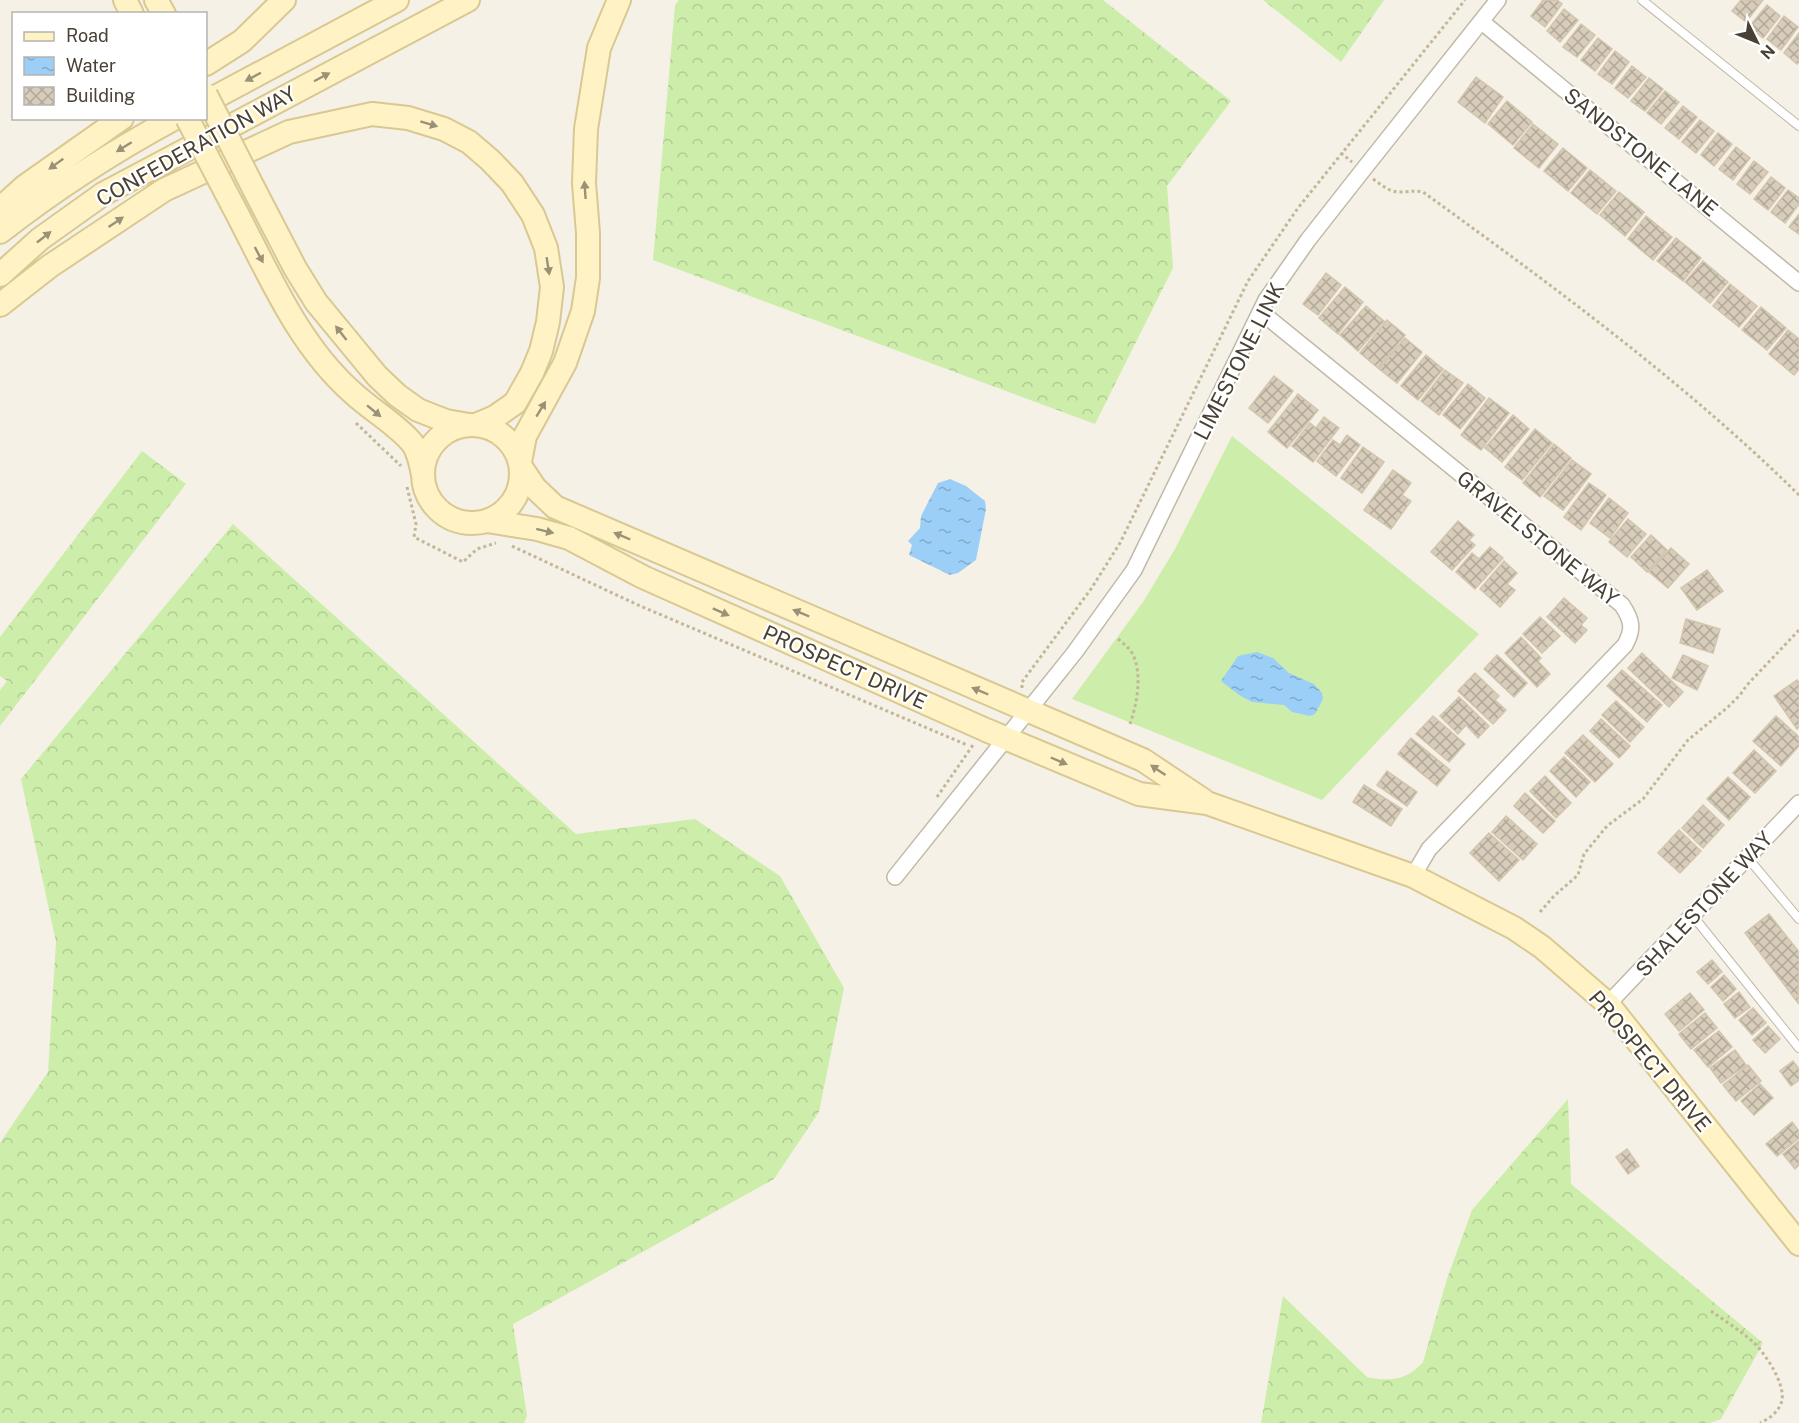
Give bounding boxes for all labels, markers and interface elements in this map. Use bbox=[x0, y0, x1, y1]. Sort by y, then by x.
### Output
legend bbox=[12, 12, 207, 120]
north arrow bbox=[1727, 12, 1787, 72]
text: Road bbox=[66, 25, 109, 46]
text: N bbox=[1756, 41, 1779, 63]
text: Water bbox=[66, 55, 116, 76]
one-way arrow bbox=[244, 72, 261, 82]
one-way arrow bbox=[313, 73, 331, 83]
street label: CONFEDERATION WAY bbox=[92, 81, 300, 211]
street label: SANDSTONE LANE bbox=[1559, 82, 1723, 222]
text: Building bbox=[66, 85, 135, 106]
one-way arrow bbox=[420, 120, 438, 129]
one-way arrow bbox=[116, 141, 132, 152]
one-way arrow bbox=[49, 157, 64, 169]
one-way arrow bbox=[580, 181, 589, 200]
one-way arrow bbox=[108, 217, 124, 228]
one-way arrow bbox=[36, 230, 52, 243]
one-way arrow bbox=[255, 247, 264, 264]
one-way arrow bbox=[544, 256, 553, 275]
street label: LIMESTONE LINK bbox=[1188, 278, 1290, 444]
one-way arrow bbox=[335, 325, 347, 340]
one-way arrow bbox=[535, 401, 546, 417]
one-way arrow bbox=[366, 404, 382, 417]
street label: GRAVELSTONE WAY bbox=[1452, 465, 1624, 611]
one-way arrow bbox=[535, 526, 554, 536]
one-way arrow bbox=[614, 531, 631, 540]
one-way arrow bbox=[713, 607, 731, 617]
one-way arrow bbox=[792, 608, 810, 618]
street label: PROSPECT DRIVE bbox=[759, 620, 931, 714]
one-way arrow bbox=[971, 686, 989, 695]
one-way arrow bbox=[1051, 756, 1068, 765]
one-way arrow bbox=[1150, 765, 1166, 776]
street label: SHALESTONE WAY bbox=[1630, 826, 1778, 982]
street label: PROSPECT DRIVE bbox=[1584, 985, 1716, 1137]

